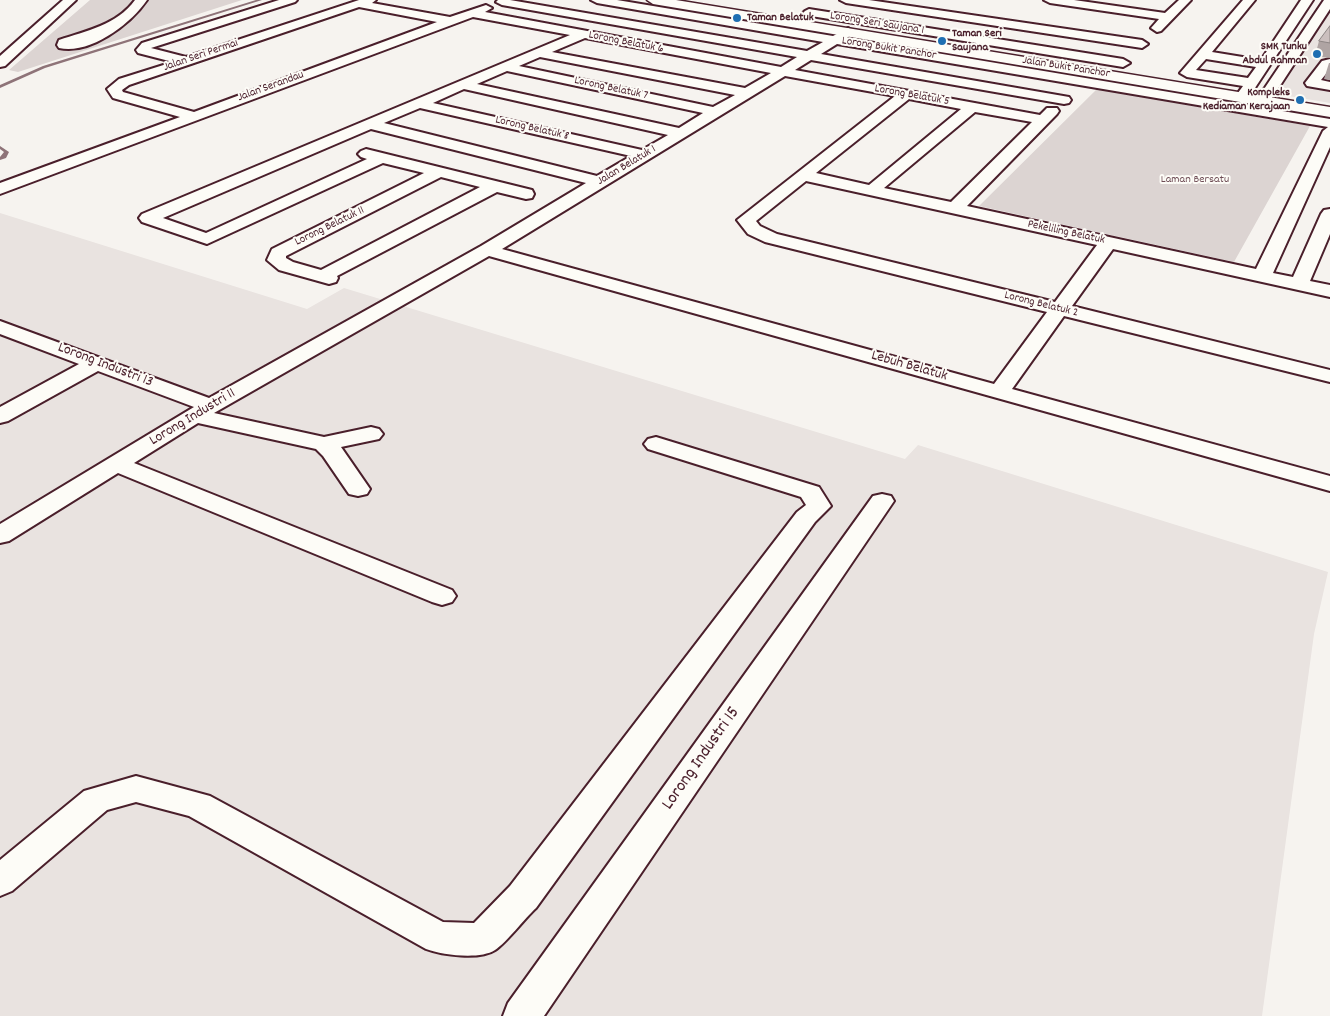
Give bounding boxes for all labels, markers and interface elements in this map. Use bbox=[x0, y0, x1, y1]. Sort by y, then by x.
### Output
street label: Lorong Seri Saujana 1 bbox=[829, 9, 925, 39]
place label: Taman Belatuk bbox=[747, 11, 814, 25]
marker: Taman Belatuk bbox=[731, 12, 743, 24]
place label: Taman Seri Saujana bbox=[952, 27, 1002, 55]
street label: Lorong Belatuk 6 bbox=[587, 29, 665, 57]
street label: Lorong Bukit Panchor bbox=[841, 34, 937, 64]
marker: Taman Seri Saujana bbox=[936, 35, 948, 47]
street label: Jalan Seri Permai bbox=[162, 36, 240, 76]
place label: SMK Tunku Abdul Rahman bbox=[1242, 40, 1307, 68]
marker: SMK Tunku Abdul Rahman bbox=[1311, 48, 1323, 60]
street label: Jalan Bukit Panchor bbox=[1021, 54, 1111, 82]
street label: Jalan Serandau bbox=[236, 68, 306, 106]
street label: Lorong Belatuk 7 bbox=[573, 74, 649, 104]
street label: Lorong Belatuk 5 bbox=[873, 82, 951, 110]
place label: Kompleks Kediaman Kerajaan bbox=[1203, 86, 1290, 114]
marker: Kompleks Kediaman Kerajaan bbox=[1294, 94, 1306, 106]
street label: Lorong Belatuk 8 bbox=[494, 114, 570, 144]
street label: Jalan Belatuk 1 bbox=[595, 143, 659, 189]
park label: Laman Bersatu bbox=[1161, 173, 1229, 187]
street label: Lorong Belatuk 11 bbox=[293, 204, 367, 250]
street label: Pekeliling Belatuk bbox=[1026, 218, 1106, 248]
street label: Lorong Belatuk 2 bbox=[1003, 289, 1079, 321]
street label: Lorong Industri 13 bbox=[55, 340, 155, 392]
street label: Lebuh Belatuk bbox=[869, 348, 949, 386]
street label: Lorong Industri 11 bbox=[147, 385, 239, 451]
street label: Lorong Industri 15 bbox=[658, 703, 746, 815]

